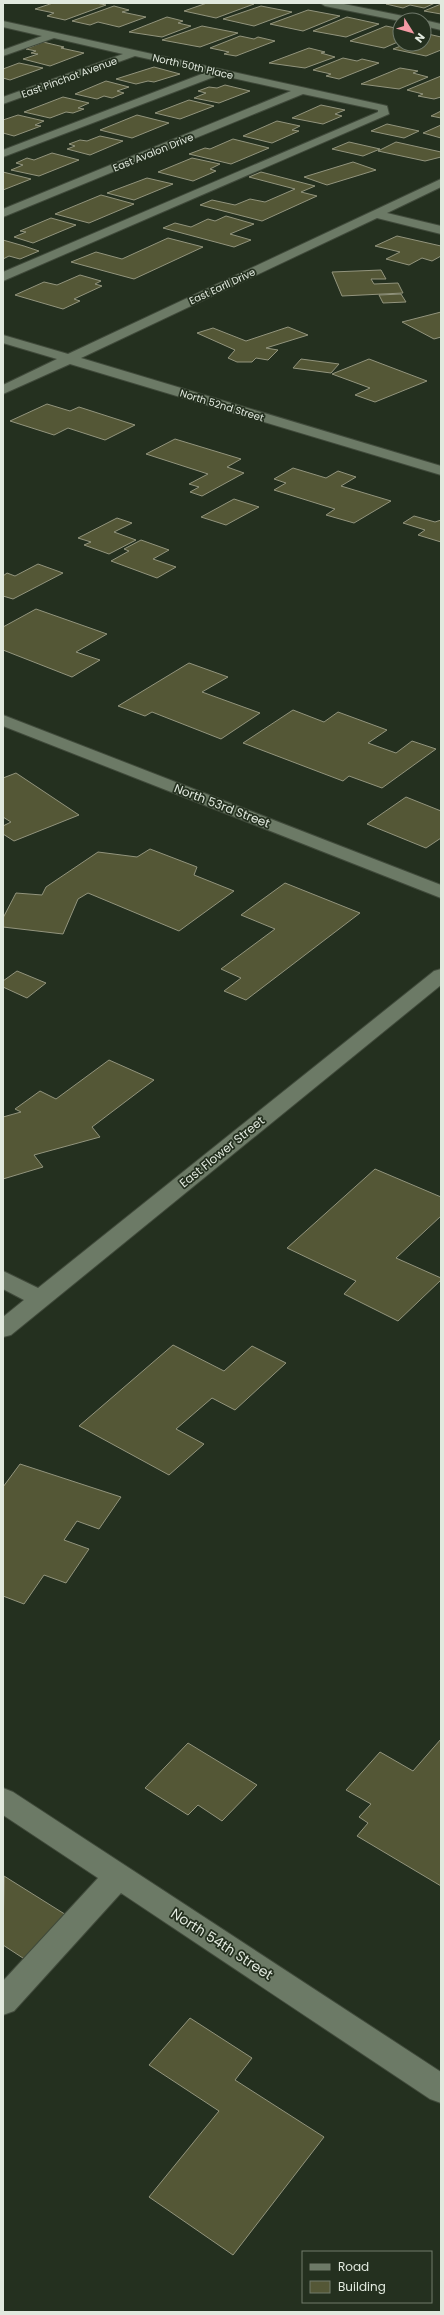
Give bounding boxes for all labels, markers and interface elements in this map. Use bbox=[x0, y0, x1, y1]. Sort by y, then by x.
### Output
north arrow bbox=[392, 12, 432, 52]
text: N bbox=[411, 30, 429, 46]
street label: North 50th Place bbox=[151, 50, 235, 83]
street label: East Pinchot Avenue bbox=[19, 53, 119, 102]
street label: East Avalon Drive bbox=[111, 129, 196, 175]
street label: East Earll Drive bbox=[187, 265, 258, 308]
street label: North 52nd Street bbox=[178, 386, 266, 425]
street label: North 53rd Street bbox=[172, 779, 273, 832]
street label: East Flower Street bbox=[176, 1112, 268, 1191]
street label: North 54th Street bbox=[167, 1903, 277, 1985]
legend bbox=[302, 2251, 432, 2303]
text: Road bbox=[338, 2258, 369, 2275]
text: Building bbox=[338, 2278, 386, 2295]

